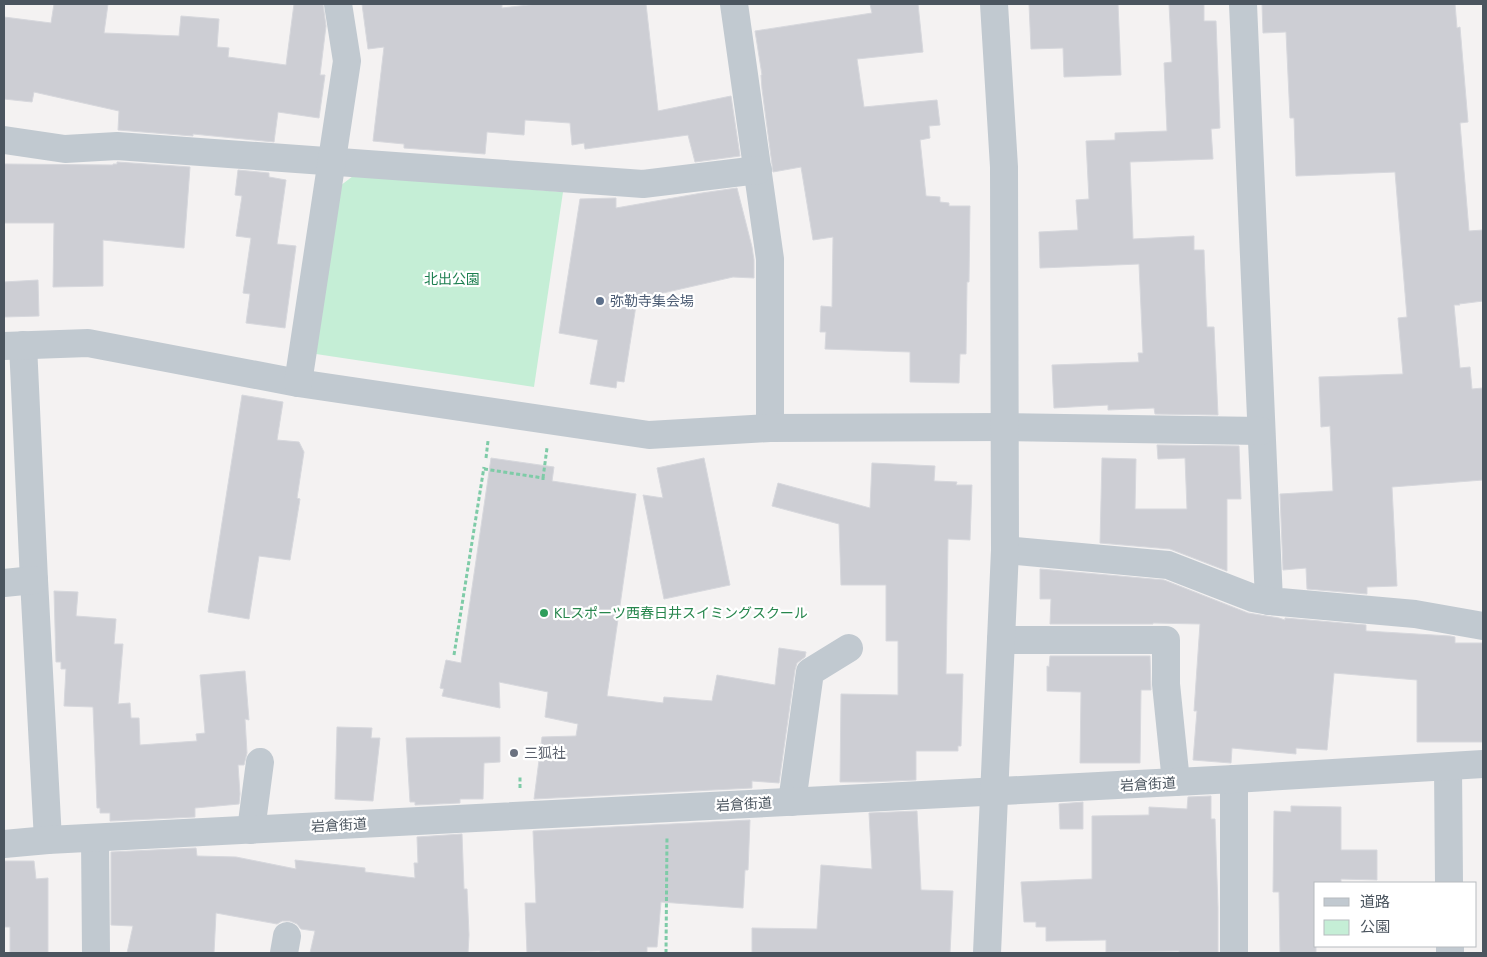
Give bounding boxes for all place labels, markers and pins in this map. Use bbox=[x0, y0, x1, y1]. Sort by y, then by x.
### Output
place label: 弥勒寺集会場 bbox=[610, 292, 694, 310]
marker: 弥勒寺集会場 bbox=[594, 295, 606, 307]
place label: KLスポーツ西春日井スイミングスクール bbox=[554, 604, 808, 622]
marker: KLスポーツ西春日井スイミングスクール bbox=[538, 607, 550, 619]
place label: 三狐社 bbox=[524, 744, 566, 762]
marker: 三狐社 bbox=[508, 747, 520, 759]

